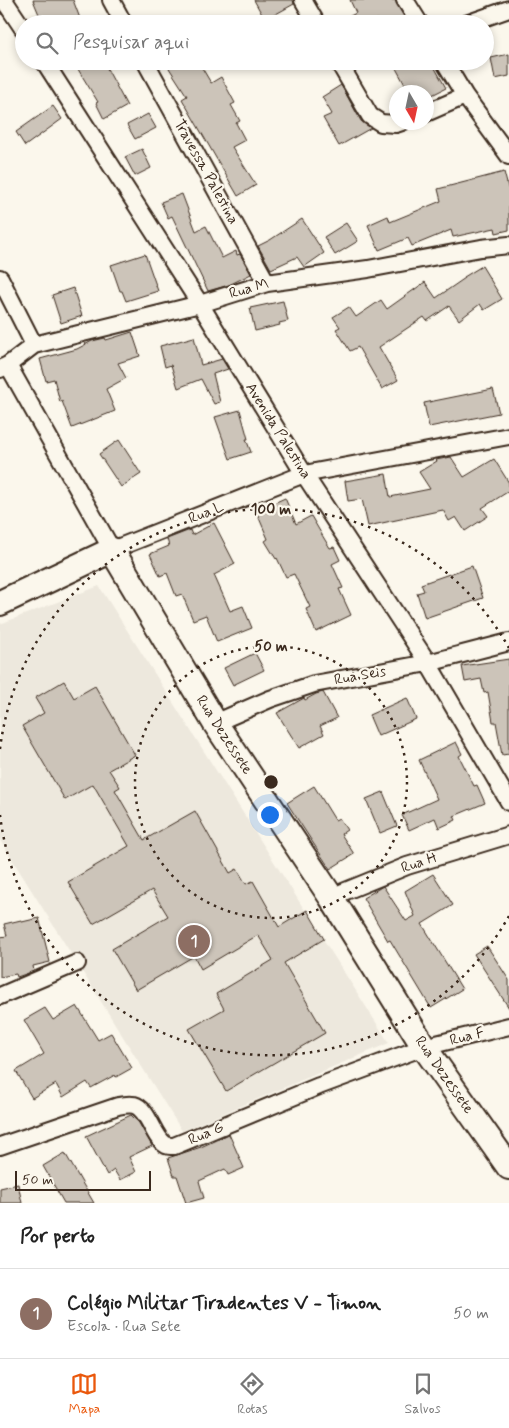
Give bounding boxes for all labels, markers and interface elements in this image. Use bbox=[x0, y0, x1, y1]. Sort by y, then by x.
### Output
search box bbox=[15, 15, 494, 70]
icon: search bbox=[33, 29, 61, 57]
text: Pesquisar aqui bbox=[73, 30, 189, 55]
north arrow bbox=[389, 85, 434, 130]
street label: Travessa Palestina bbox=[169, 116, 243, 228]
street label: Rua M bbox=[227, 274, 271, 304]
street label: Avenida Palestina bbox=[240, 379, 316, 483]
street label: Rua L bbox=[185, 497, 227, 529]
text: 100 m bbox=[251, 500, 291, 520]
text: 50 m bbox=[254, 637, 288, 657]
street label: Rua Seis bbox=[333, 662, 388, 690]
street label: Rua Dezessete bbox=[191, 692, 257, 778]
centre of rings bbox=[262, 773, 280, 791]
your location bbox=[257, 802, 283, 828]
street label: Rua H bbox=[398, 848, 440, 878]
pin: 1 bbox=[178, 922, 210, 960]
street label: Rua F bbox=[448, 1023, 486, 1051]
street label: Rua Dezessete bbox=[410, 1032, 478, 1118]
street label: Rua G bbox=[185, 1118, 227, 1150]
scale bar bbox=[15, 1168, 151, 1191]
text: 50 m bbox=[22, 1171, 53, 1189]
text: Por perto bbox=[20, 1222, 95, 1250]
text: Colégio Militar Tiradentes V - Timon bbox=[67, 1291, 381, 1316]
text: 1 bbox=[32, 1303, 40, 1324]
text: 50 m bbox=[453, 1303, 489, 1324]
text: Escola · Rua Sete bbox=[67, 1316, 181, 1337]
tab: Mapa bbox=[68, 1370, 100, 1418]
tab: Rotas bbox=[237, 1370, 268, 1418]
tab: Salvos bbox=[404, 1370, 441, 1418]

